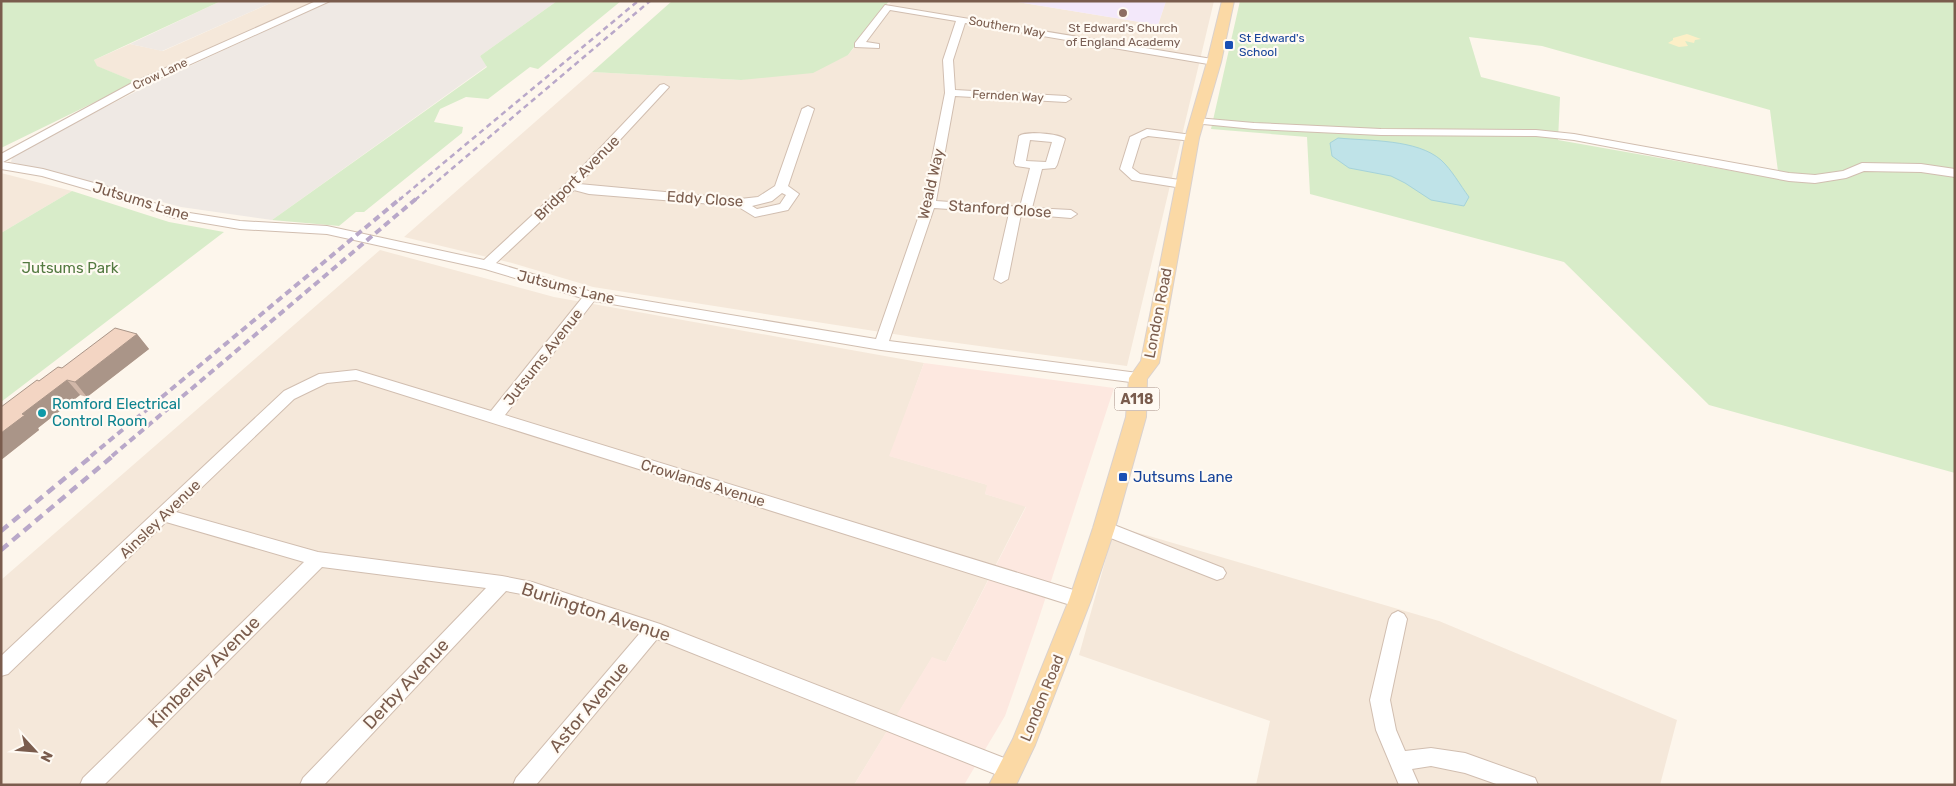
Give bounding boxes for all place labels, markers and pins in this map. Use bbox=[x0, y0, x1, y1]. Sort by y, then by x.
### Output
marker: St Edward's Church of England Academy bbox=[1117, 7, 1129, 19]
place label: St Edward's Church of England Academy bbox=[1066, 21, 1181, 49]
place label: St Edward's School bbox=[1239, 31, 1305, 59]
marker: St Edward's School bbox=[1223, 39, 1235, 51]
place label: Romford Electrical Control Room bbox=[52, 395, 181, 430]
marker: Romford Electrical Control Room bbox=[36, 407, 48, 419]
place label: Jutsums Lane bbox=[1133, 468, 1233, 486]
marker: Jutsums Lane bbox=[1117, 471, 1129, 483]

